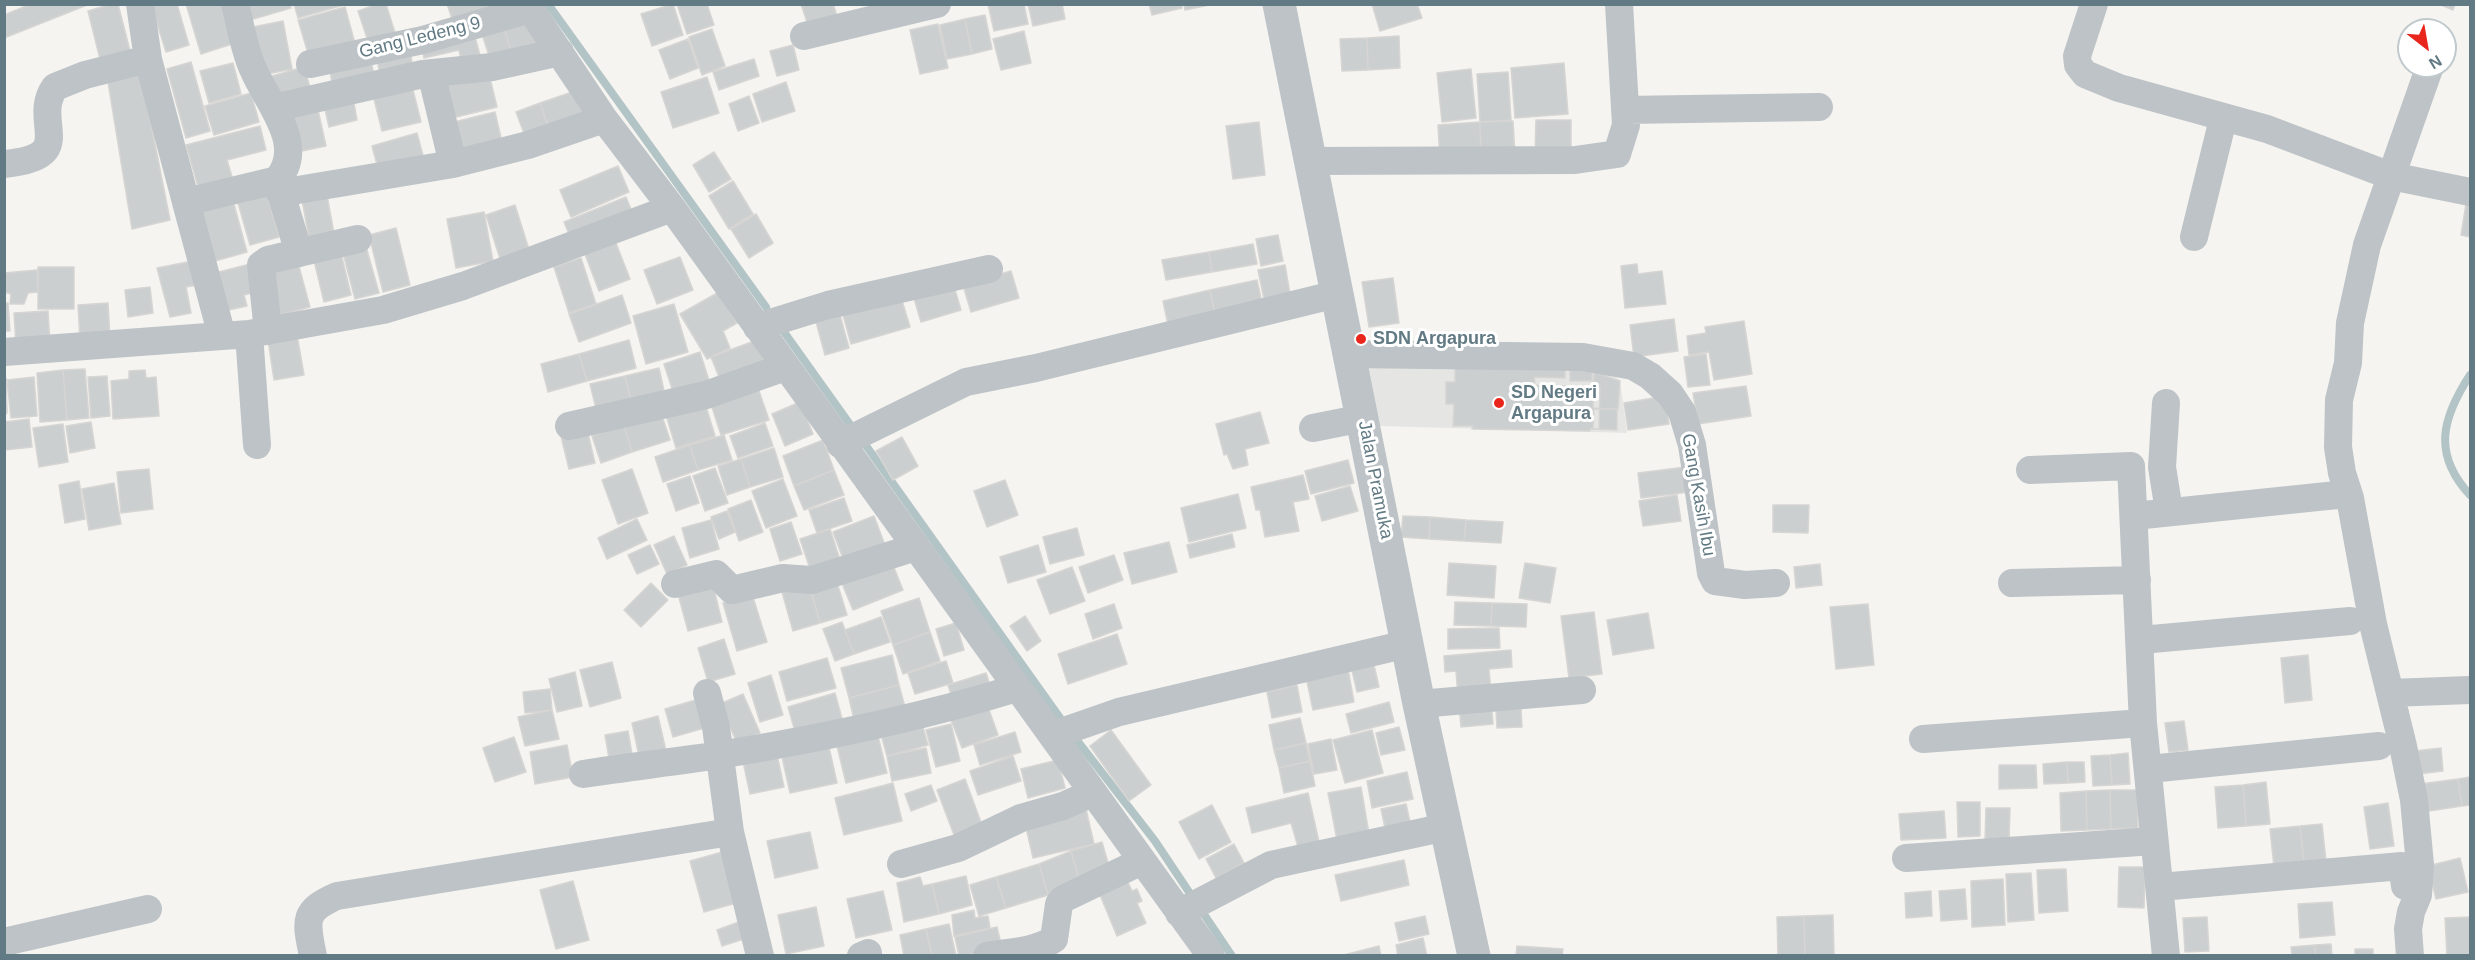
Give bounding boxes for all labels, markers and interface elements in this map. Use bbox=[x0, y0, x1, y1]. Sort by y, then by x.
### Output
street label: Gang Ledeng 9 bbox=[357, 13, 483, 63]
north arrow bbox=[2397, 18, 2457, 78]
text: N bbox=[2426, 52, 2445, 72]
place label: SDN Argapura bbox=[1373, 328, 1496, 350]
marker: SDN Argapura bbox=[1354, 332, 1368, 346]
place label: SD Negeri Argapura bbox=[1511, 382, 1597, 424]
marker: SD Negeri Argapura bbox=[1492, 396, 1506, 410]
street label: Jalan Pramuka bbox=[1353, 419, 1397, 541]
street label: Gang Kasih Ibu bbox=[1677, 432, 1719, 558]

